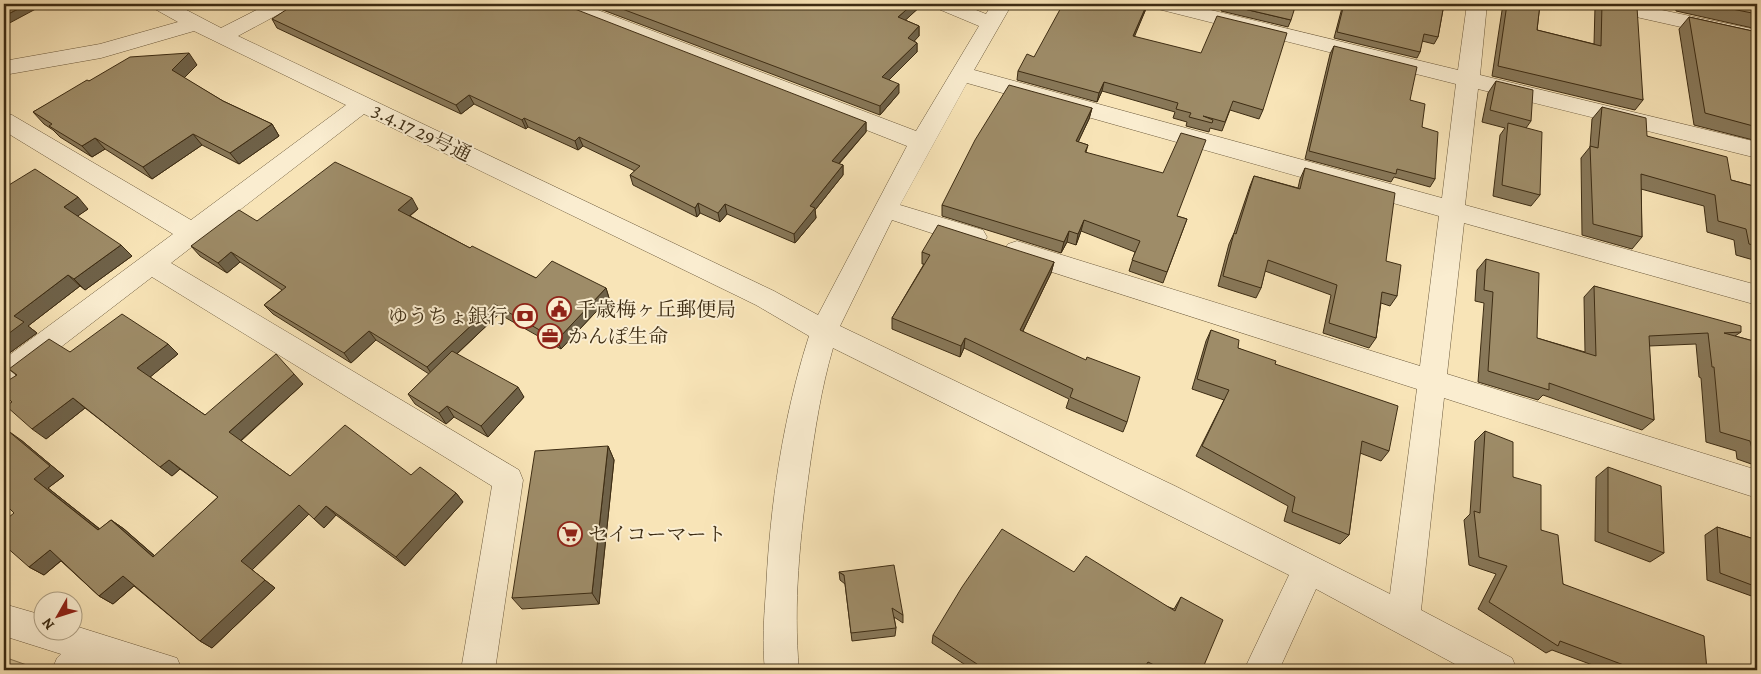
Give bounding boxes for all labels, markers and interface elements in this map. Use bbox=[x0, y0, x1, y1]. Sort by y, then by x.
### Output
street label: 3.4.17 29号通 bbox=[368, 97, 476, 168]
public building icon: 千歳梅ヶ丘郵便局 bbox=[546, 296, 572, 322]
place label: 千歳梅ヶ丘郵便局 bbox=[576, 296, 736, 323]
place label: ゆうちょ銀行 bbox=[388, 303, 508, 330]
bank icon: ゆうちょ銀行 bbox=[512, 303, 538, 329]
office icon: かんぽ生命 bbox=[537, 323, 563, 349]
place label: かんぽ生命 bbox=[568, 323, 668, 350]
supermarket icon: セイコーマート bbox=[557, 521, 583, 547]
place label: セイコーマート bbox=[588, 521, 727, 548]
north arrow bbox=[32, 592, 82, 642]
text: N bbox=[38, 614, 59, 634]

